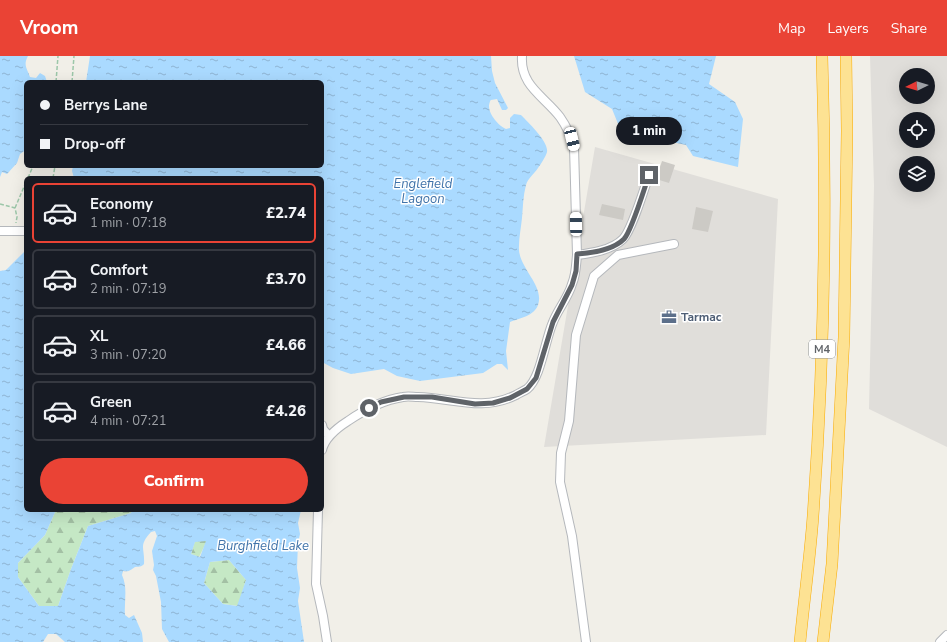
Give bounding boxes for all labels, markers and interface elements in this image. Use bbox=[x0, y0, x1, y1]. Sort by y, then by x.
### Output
text: Vroom bbox=[20, 15, 78, 41]
text: Map bbox=[778, 19, 805, 38]
text: Layers bbox=[827, 19, 869, 38]
text: Share bbox=[891, 19, 927, 38]
north arrow bbox=[899, 68, 935, 104]
map controls bbox=[899, 68, 935, 192]
text: Berrys Lane bbox=[64, 95, 147, 115]
button: locate bbox=[899, 112, 935, 148]
callout: 1 min bbox=[616, 117, 682, 145]
text: 1 min bbox=[632, 122, 666, 140]
car bbox=[563, 126, 581, 152]
text: Drop-off bbox=[64, 134, 125, 154]
button: layers bbox=[899, 156, 935, 192]
route end bbox=[640, 166, 658, 184]
water label: Englefield Lagoon bbox=[394, 175, 453, 208]
text: Economy bbox=[90, 194, 153, 214]
icon: car bbox=[42, 195, 78, 231]
text: £2.74 bbox=[266, 203, 306, 223]
car bbox=[570, 212, 582, 236]
text: 1 min · 07:18 bbox=[90, 214, 166, 232]
text: Comfort bbox=[90, 260, 147, 280]
icon: car bbox=[42, 261, 78, 297]
text: £3.70 bbox=[266, 269, 306, 289]
text: 2 min · 07:19 bbox=[90, 280, 166, 298]
office icon: Tarmac bbox=[660, 308, 678, 326]
place label: Tarmac bbox=[681, 309, 722, 325]
text: XL bbox=[90, 326, 109, 346]
icon: car bbox=[42, 327, 78, 363]
text: £4.66 bbox=[266, 335, 306, 355]
road number: M4 bbox=[809, 340, 835, 358]
text: 3 min · 07:20 bbox=[90, 346, 166, 364]
text: Green bbox=[90, 392, 132, 412]
icon: car bbox=[42, 393, 78, 429]
route start bbox=[360, 399, 378, 417]
text: £4.26 bbox=[266, 401, 306, 421]
text: 4 min · 07:21 bbox=[90, 412, 166, 430]
button: Confirm bbox=[40, 458, 308, 504]
water label: Burghfield Lake bbox=[217, 537, 309, 555]

